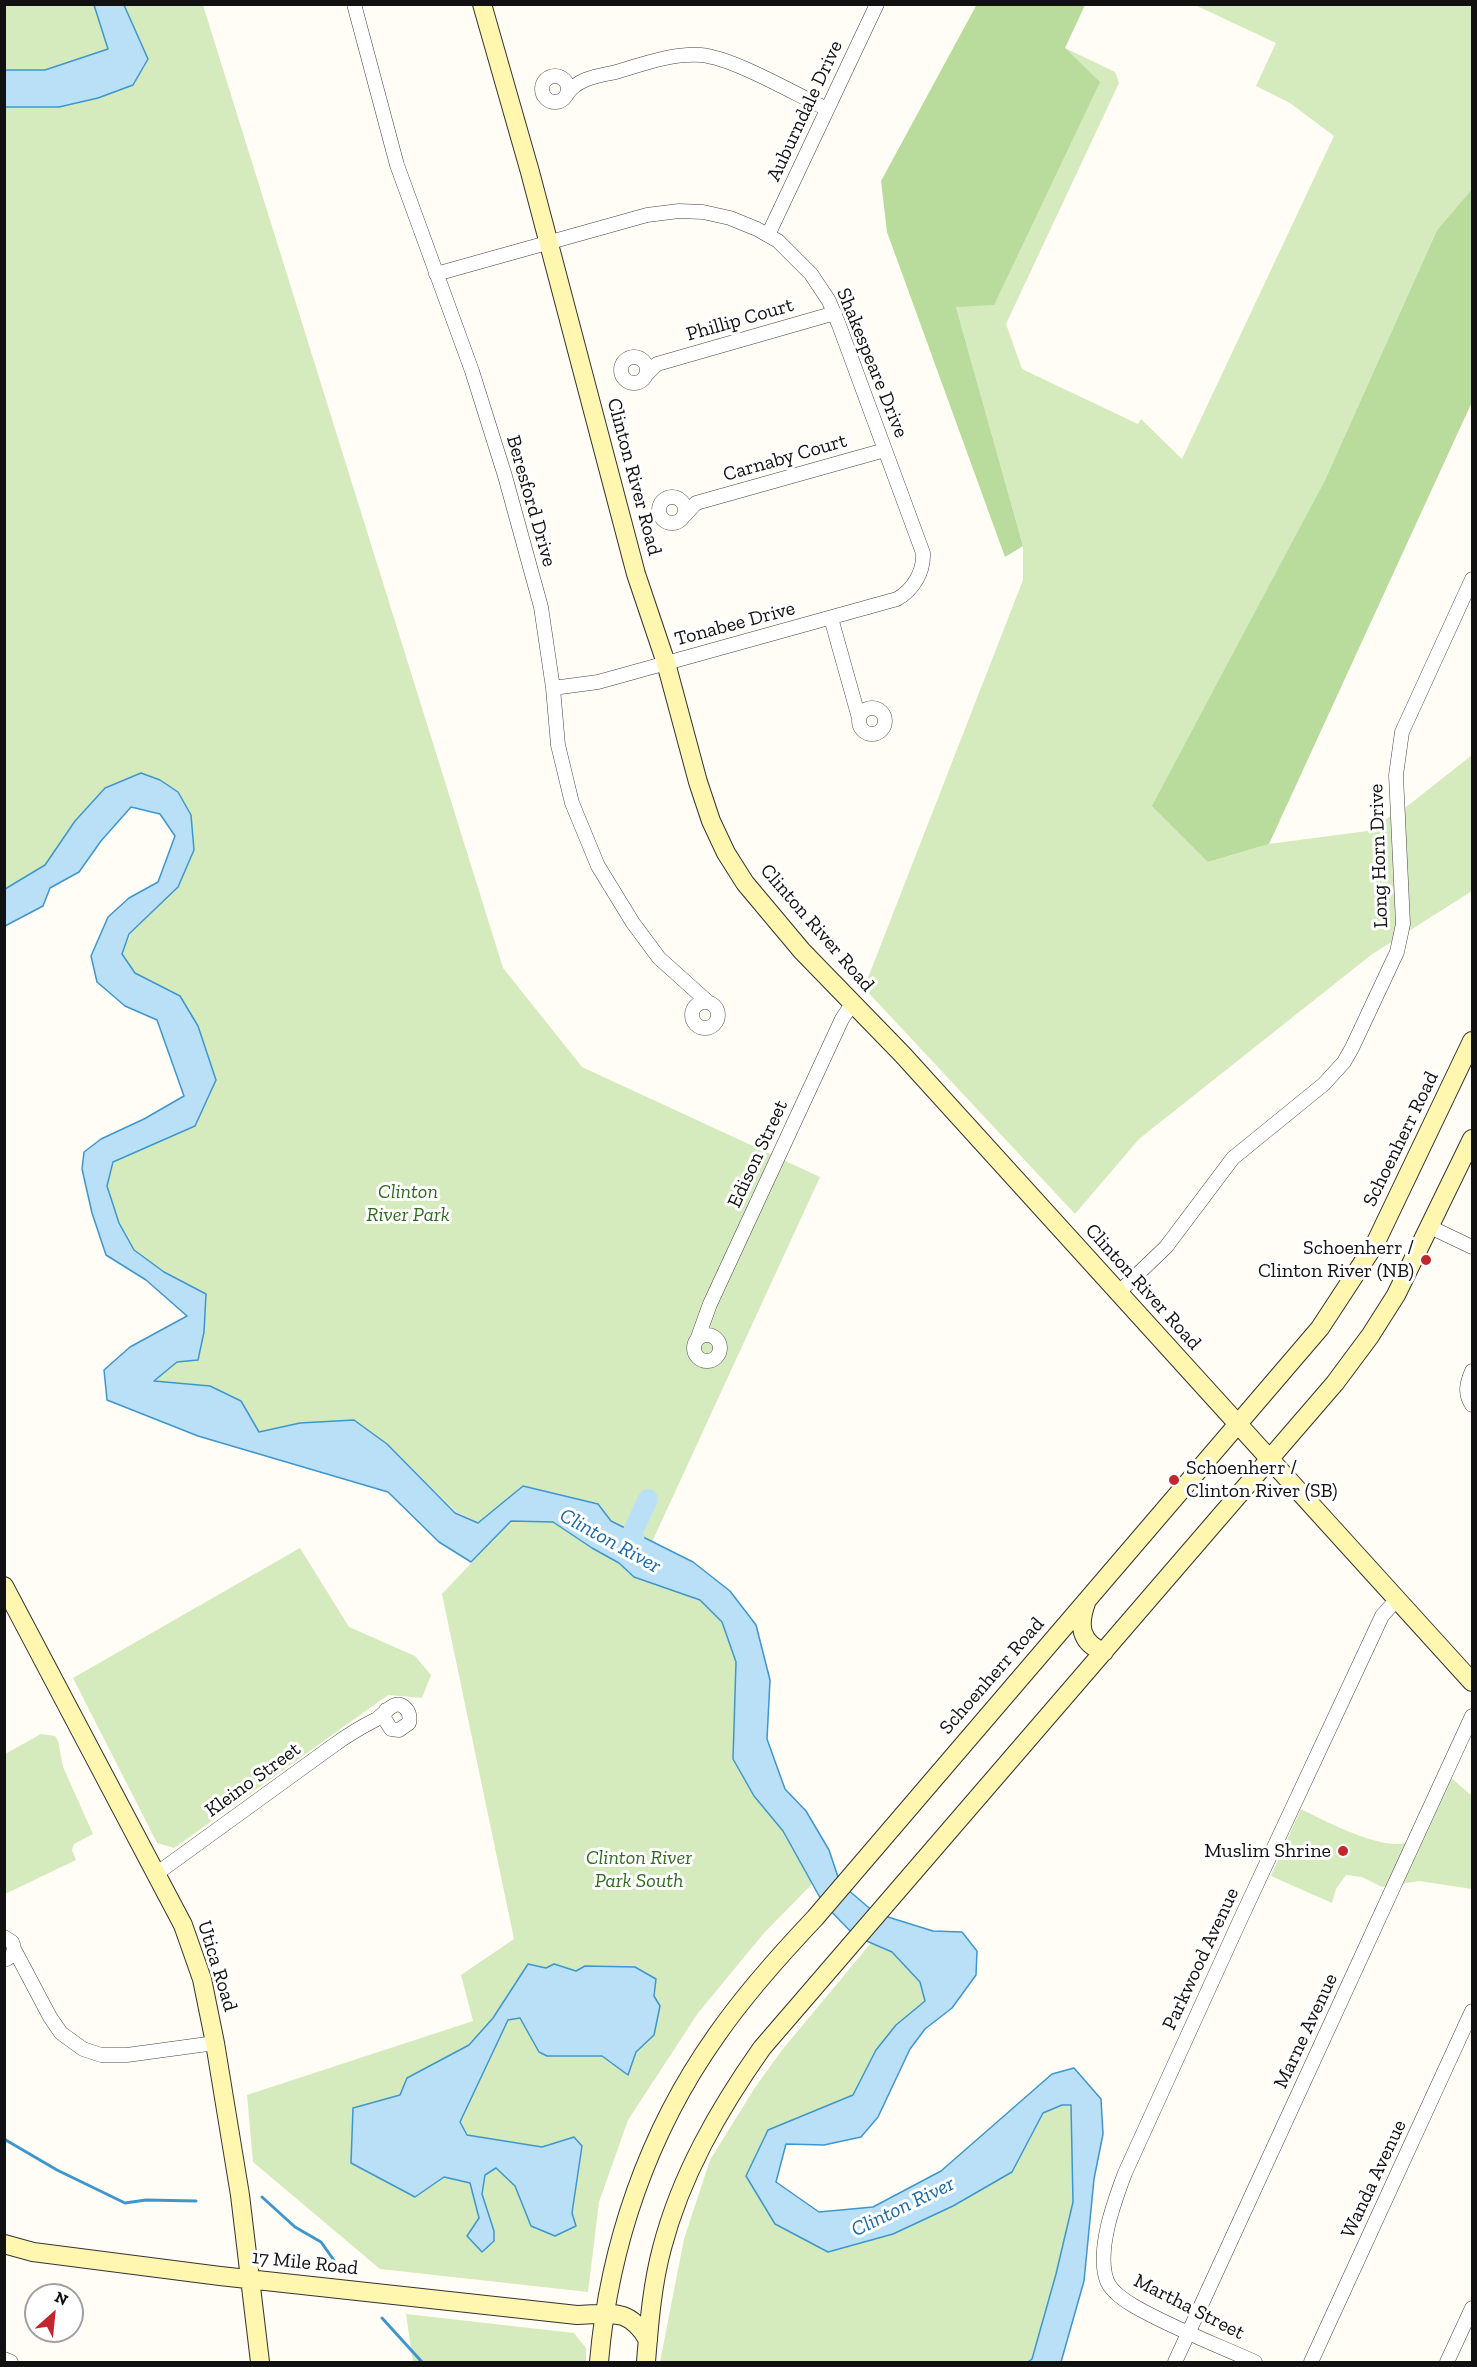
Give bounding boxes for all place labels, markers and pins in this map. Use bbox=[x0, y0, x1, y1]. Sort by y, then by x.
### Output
place label: Schoenherr / Clinton River (NB) bbox=[1258, 1236, 1414, 1283]
marker: Schoenherr / Clinton River (NB) bbox=[1419, 1253, 1433, 1267]
place label: Schoenherr / Clinton River (SB) bbox=[1186, 1456, 1338, 1503]
marker: Schoenherr / Clinton River (SB) bbox=[1167, 1473, 1181, 1487]
place label: Muslim Shrine bbox=[1204, 1839, 1331, 1863]
marker: Muslim Shrine bbox=[1336, 1844, 1350, 1858]

